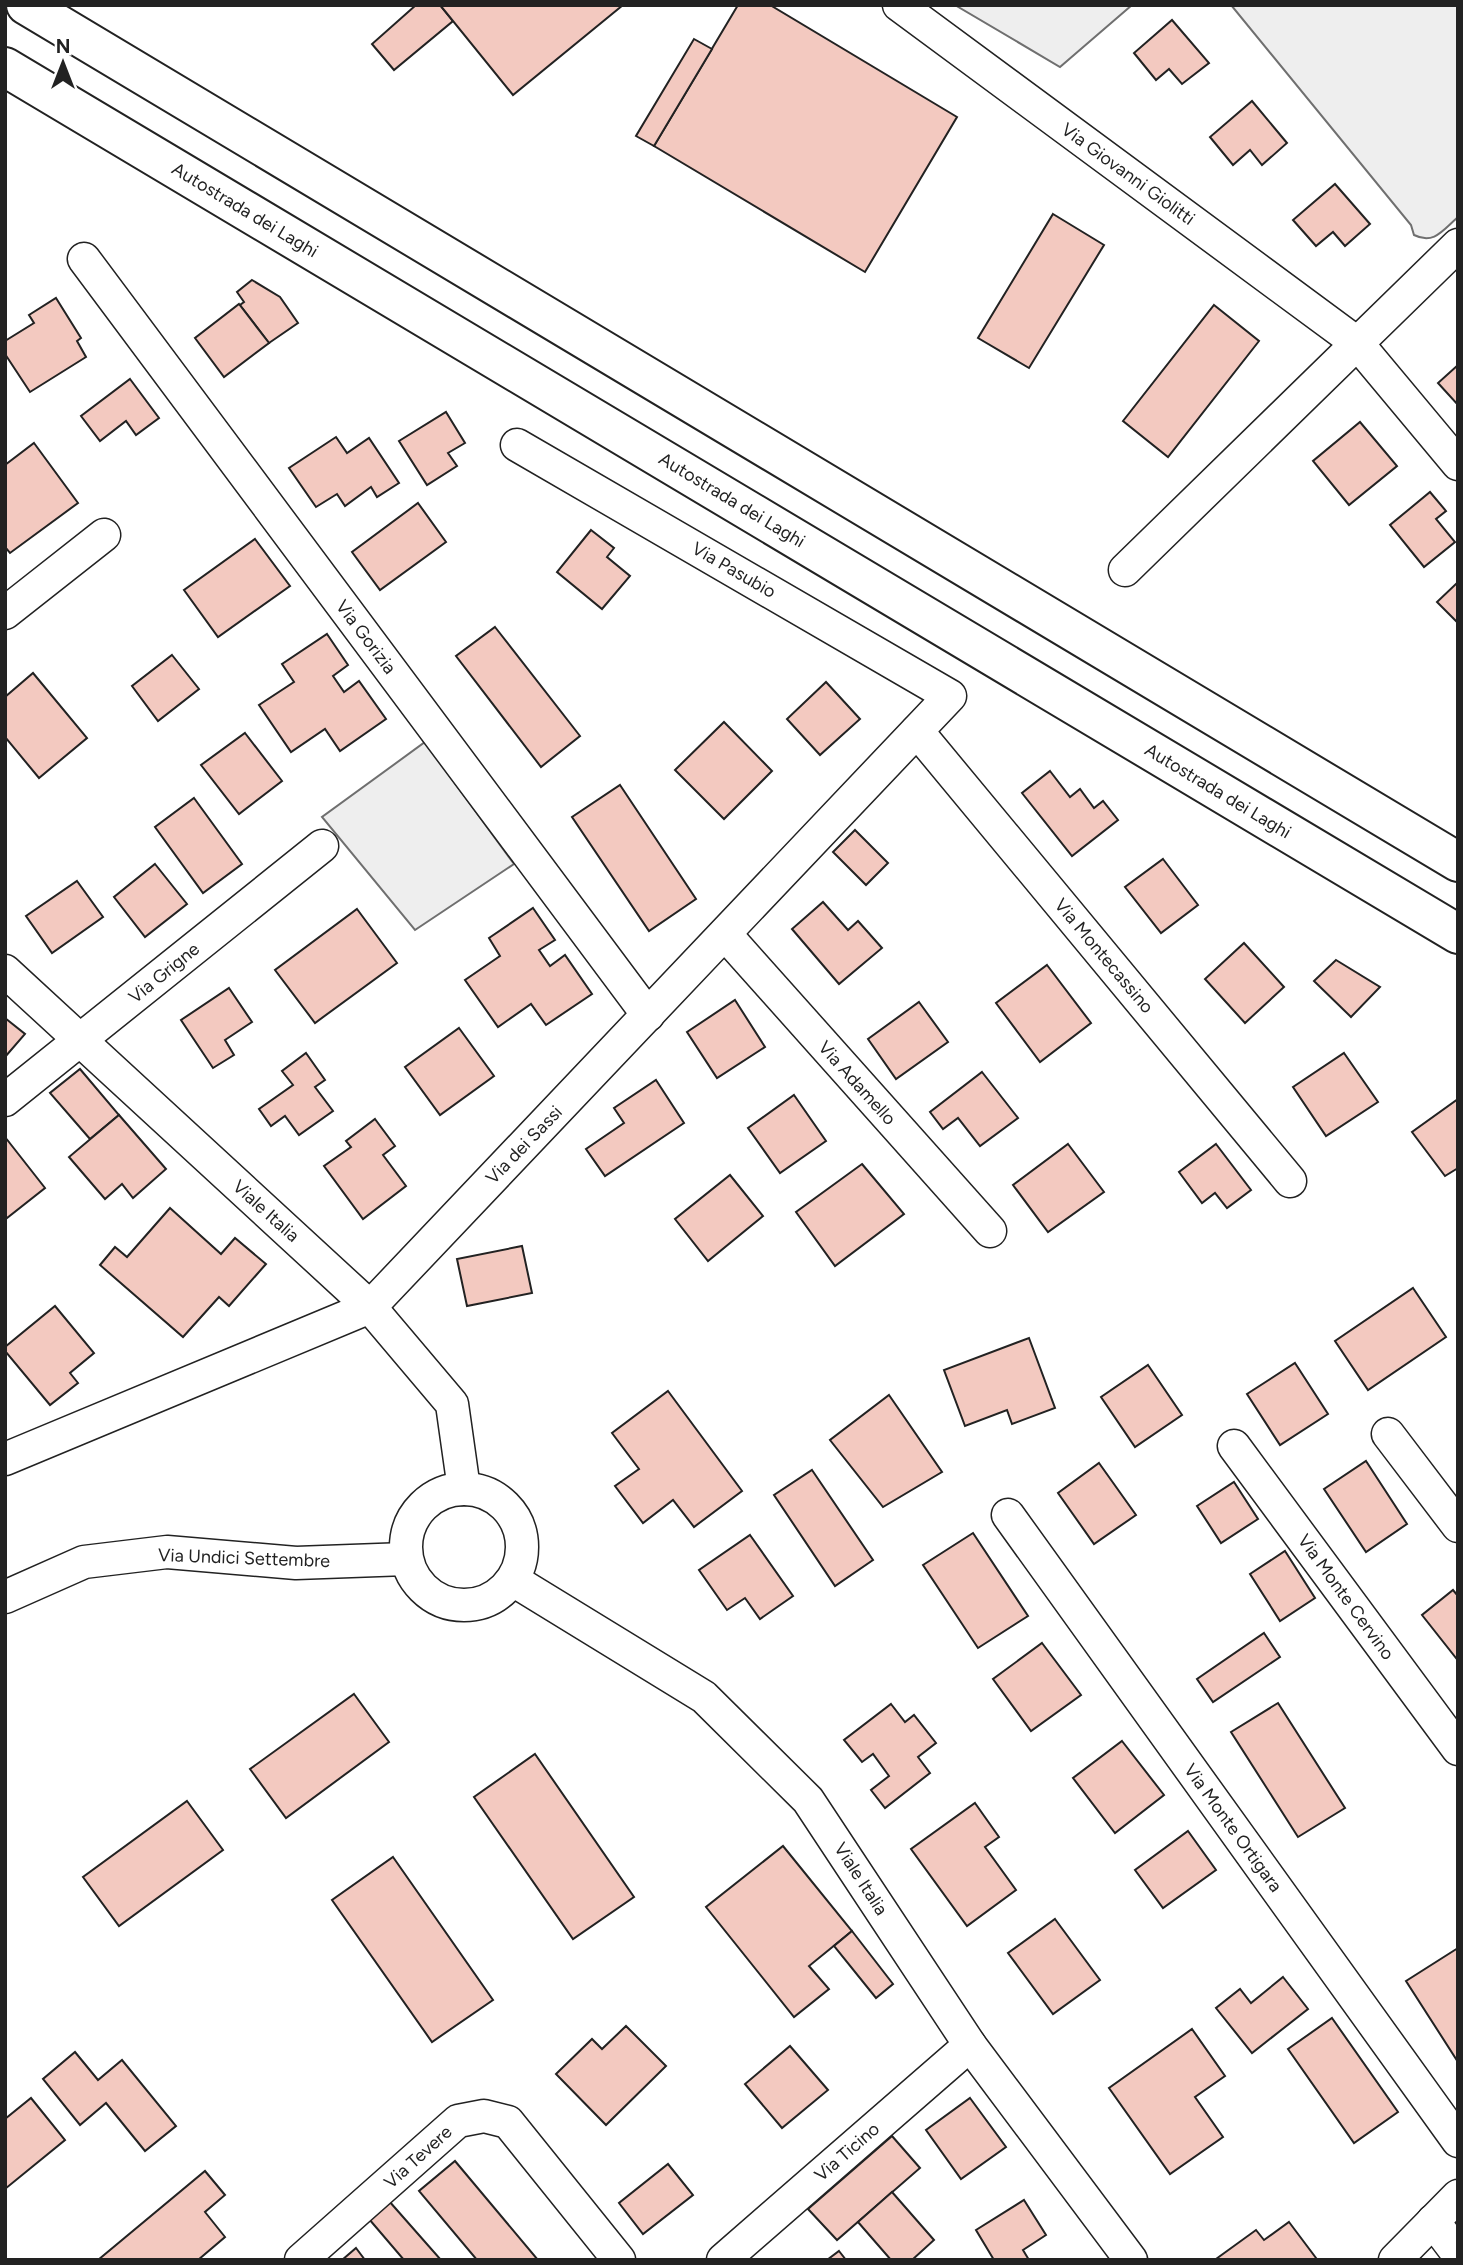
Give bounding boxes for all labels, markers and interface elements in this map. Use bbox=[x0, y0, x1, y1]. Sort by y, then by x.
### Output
north arrow bbox=[28, 28, 98, 98]
text: N bbox=[56, 35, 70, 58]
street label: Via Giovanni Giolitti bbox=[1057, 118, 1199, 230]
street label: Autostrada dei Laghi bbox=[168, 158, 322, 262]
street label: Autostrada dei Laghi bbox=[655, 448, 809, 552]
street label: Via Pasubio bbox=[688, 537, 780, 603]
street label: Via Gorizia bbox=[331, 596, 401, 678]
street label: Autostrada dei Laghi bbox=[1141, 739, 1295, 843]
street label: Via Montecassino bbox=[1050, 894, 1158, 1018]
street label: Via Grigne bbox=[124, 938, 204, 1008]
street label: Via Adamello bbox=[814, 1036, 900, 1130]
street label: Via dei Sassi bbox=[481, 1101, 567, 1189]
street label: Viale Italia bbox=[228, 1175, 304, 1247]
street label: Via Monte Cervino bbox=[1293, 1530, 1399, 1664]
street label: Via Undici Settembre bbox=[158, 1544, 331, 1572]
street label: Via Monte Ortigara bbox=[1179, 1760, 1287, 1896]
street label: Viale Italia bbox=[829, 1839, 893, 1919]
street label: Via Ticino bbox=[810, 2118, 884, 2186]
street label: Via Tevere bbox=[380, 2121, 457, 2193]

